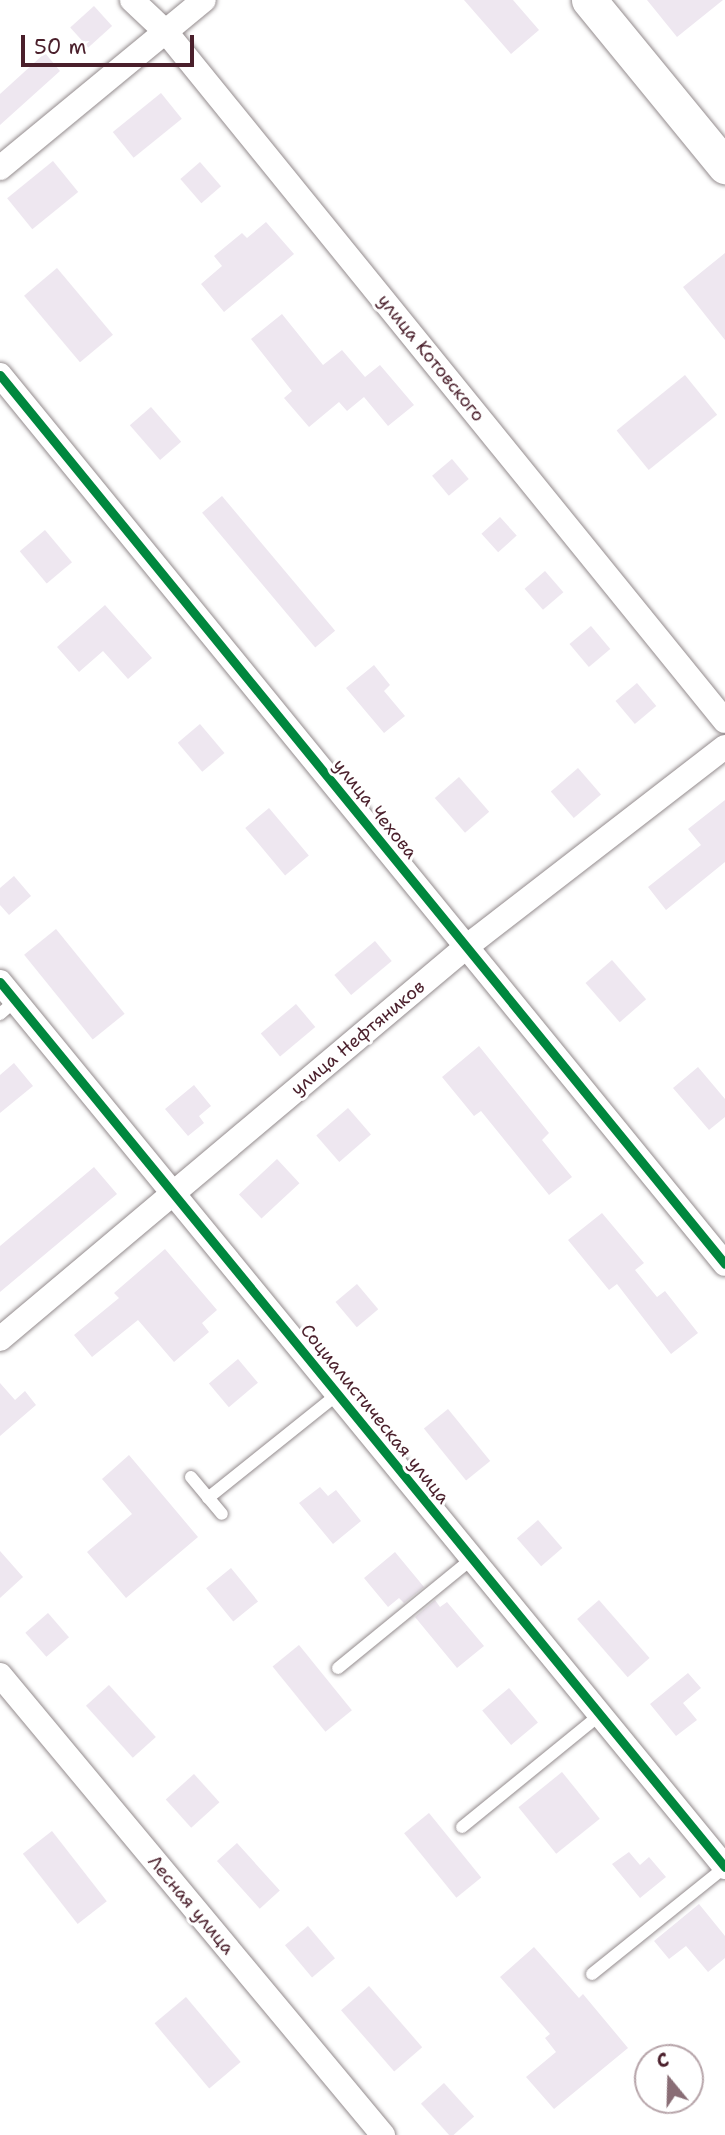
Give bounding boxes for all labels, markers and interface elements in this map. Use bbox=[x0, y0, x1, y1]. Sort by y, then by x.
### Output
scale bar bbox=[24, 21, 198, 65]
text: 50 m bbox=[34, 33, 87, 61]
street label: улица Котовского bbox=[373, 290, 489, 426]
street label: улица Чехова bbox=[328, 755, 422, 863]
street label: улица Нефтяников bbox=[287, 976, 429, 1100]
street label: Социалистическая улица bbox=[296, 1320, 454, 1508]
street label: Лесная улица bbox=[143, 1851, 239, 1959]
north arrow bbox=[634, 2044, 704, 2114]
text: С bbox=[653, 2047, 672, 2074]

